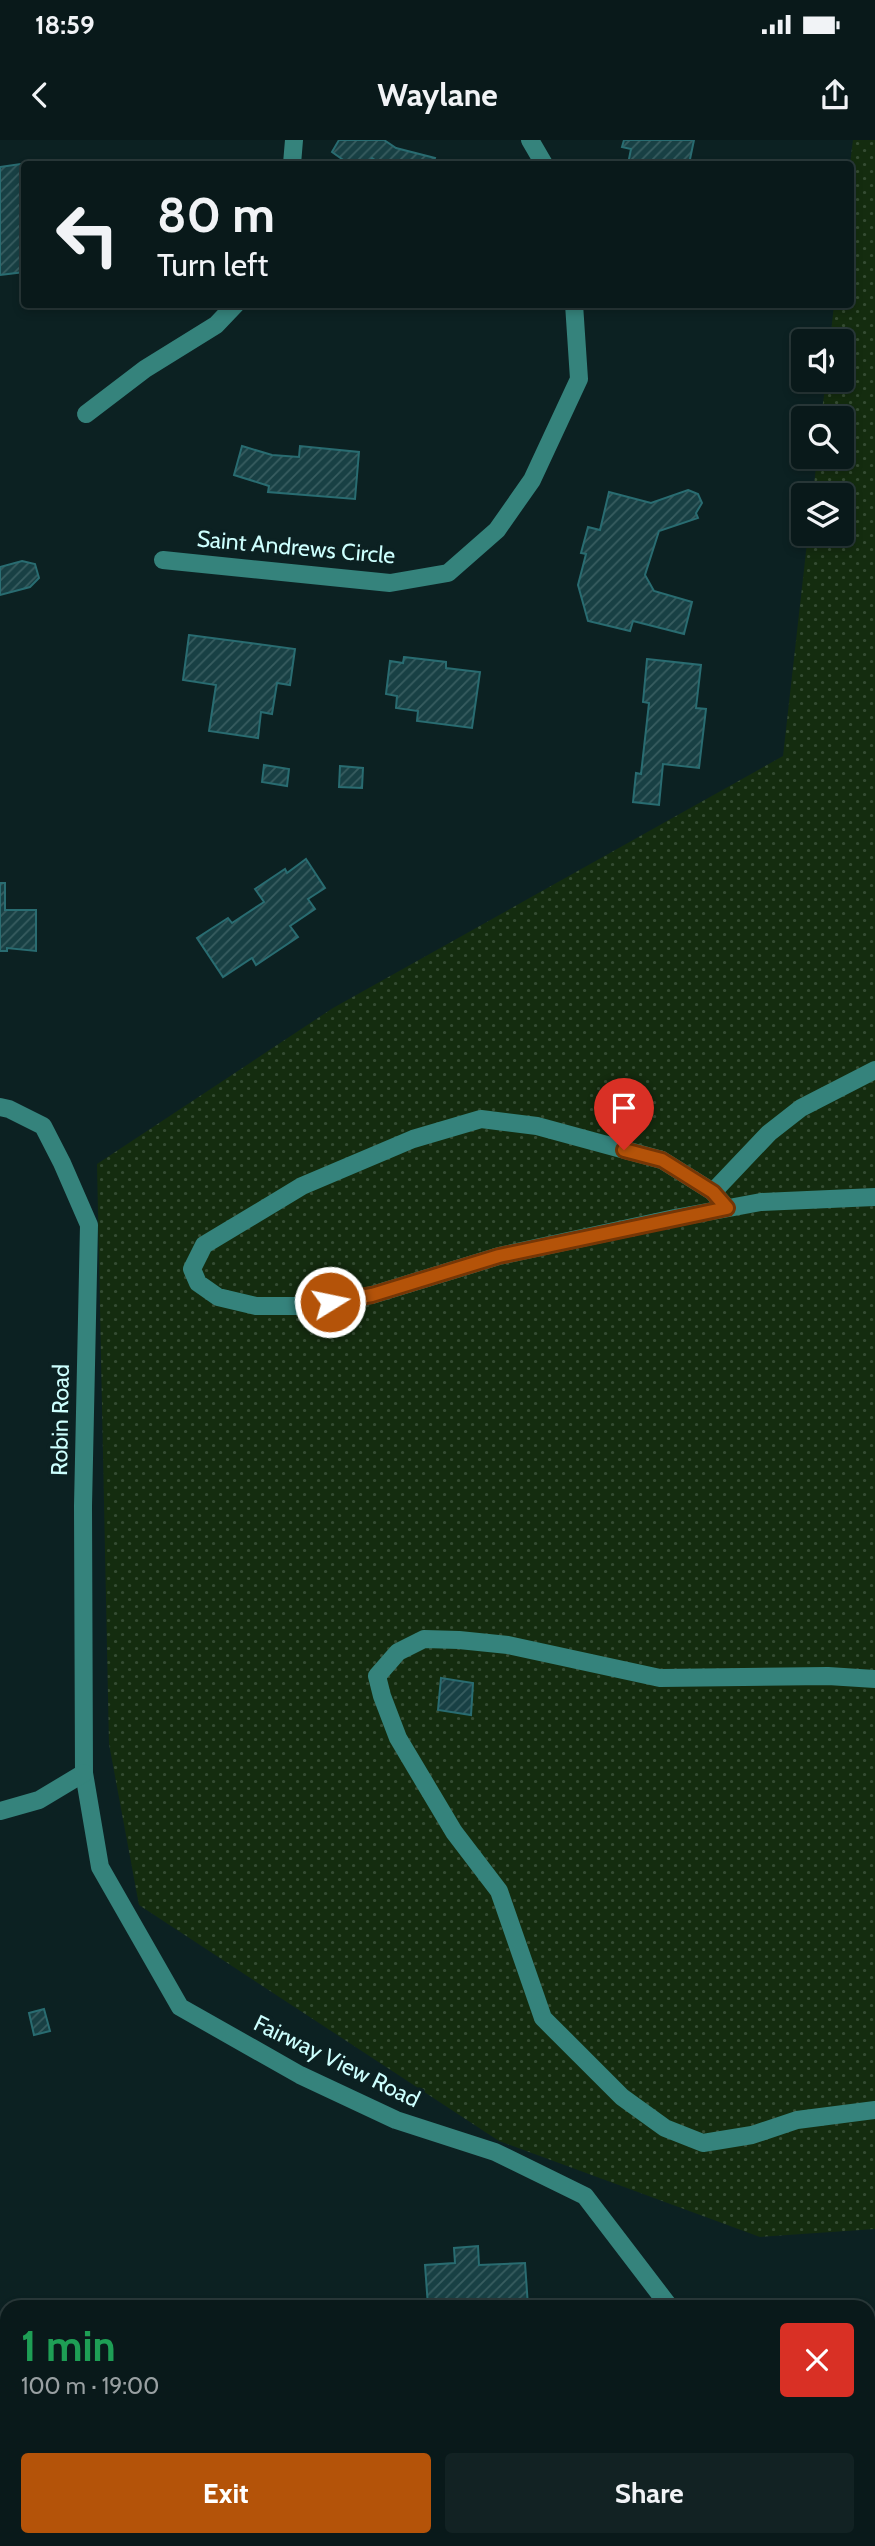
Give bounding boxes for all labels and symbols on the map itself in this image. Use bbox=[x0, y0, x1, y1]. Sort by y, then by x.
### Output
street label: Saint Andrews Circle bbox=[196, 524, 397, 570]
pin bbox=[594, 1078, 654, 1150]
position arrow bbox=[293, 1265, 367, 1339]
street label: Robin Road bbox=[45, 1364, 75, 1476]
street label: Fairway View Road bbox=[249, 2009, 425, 2113]

